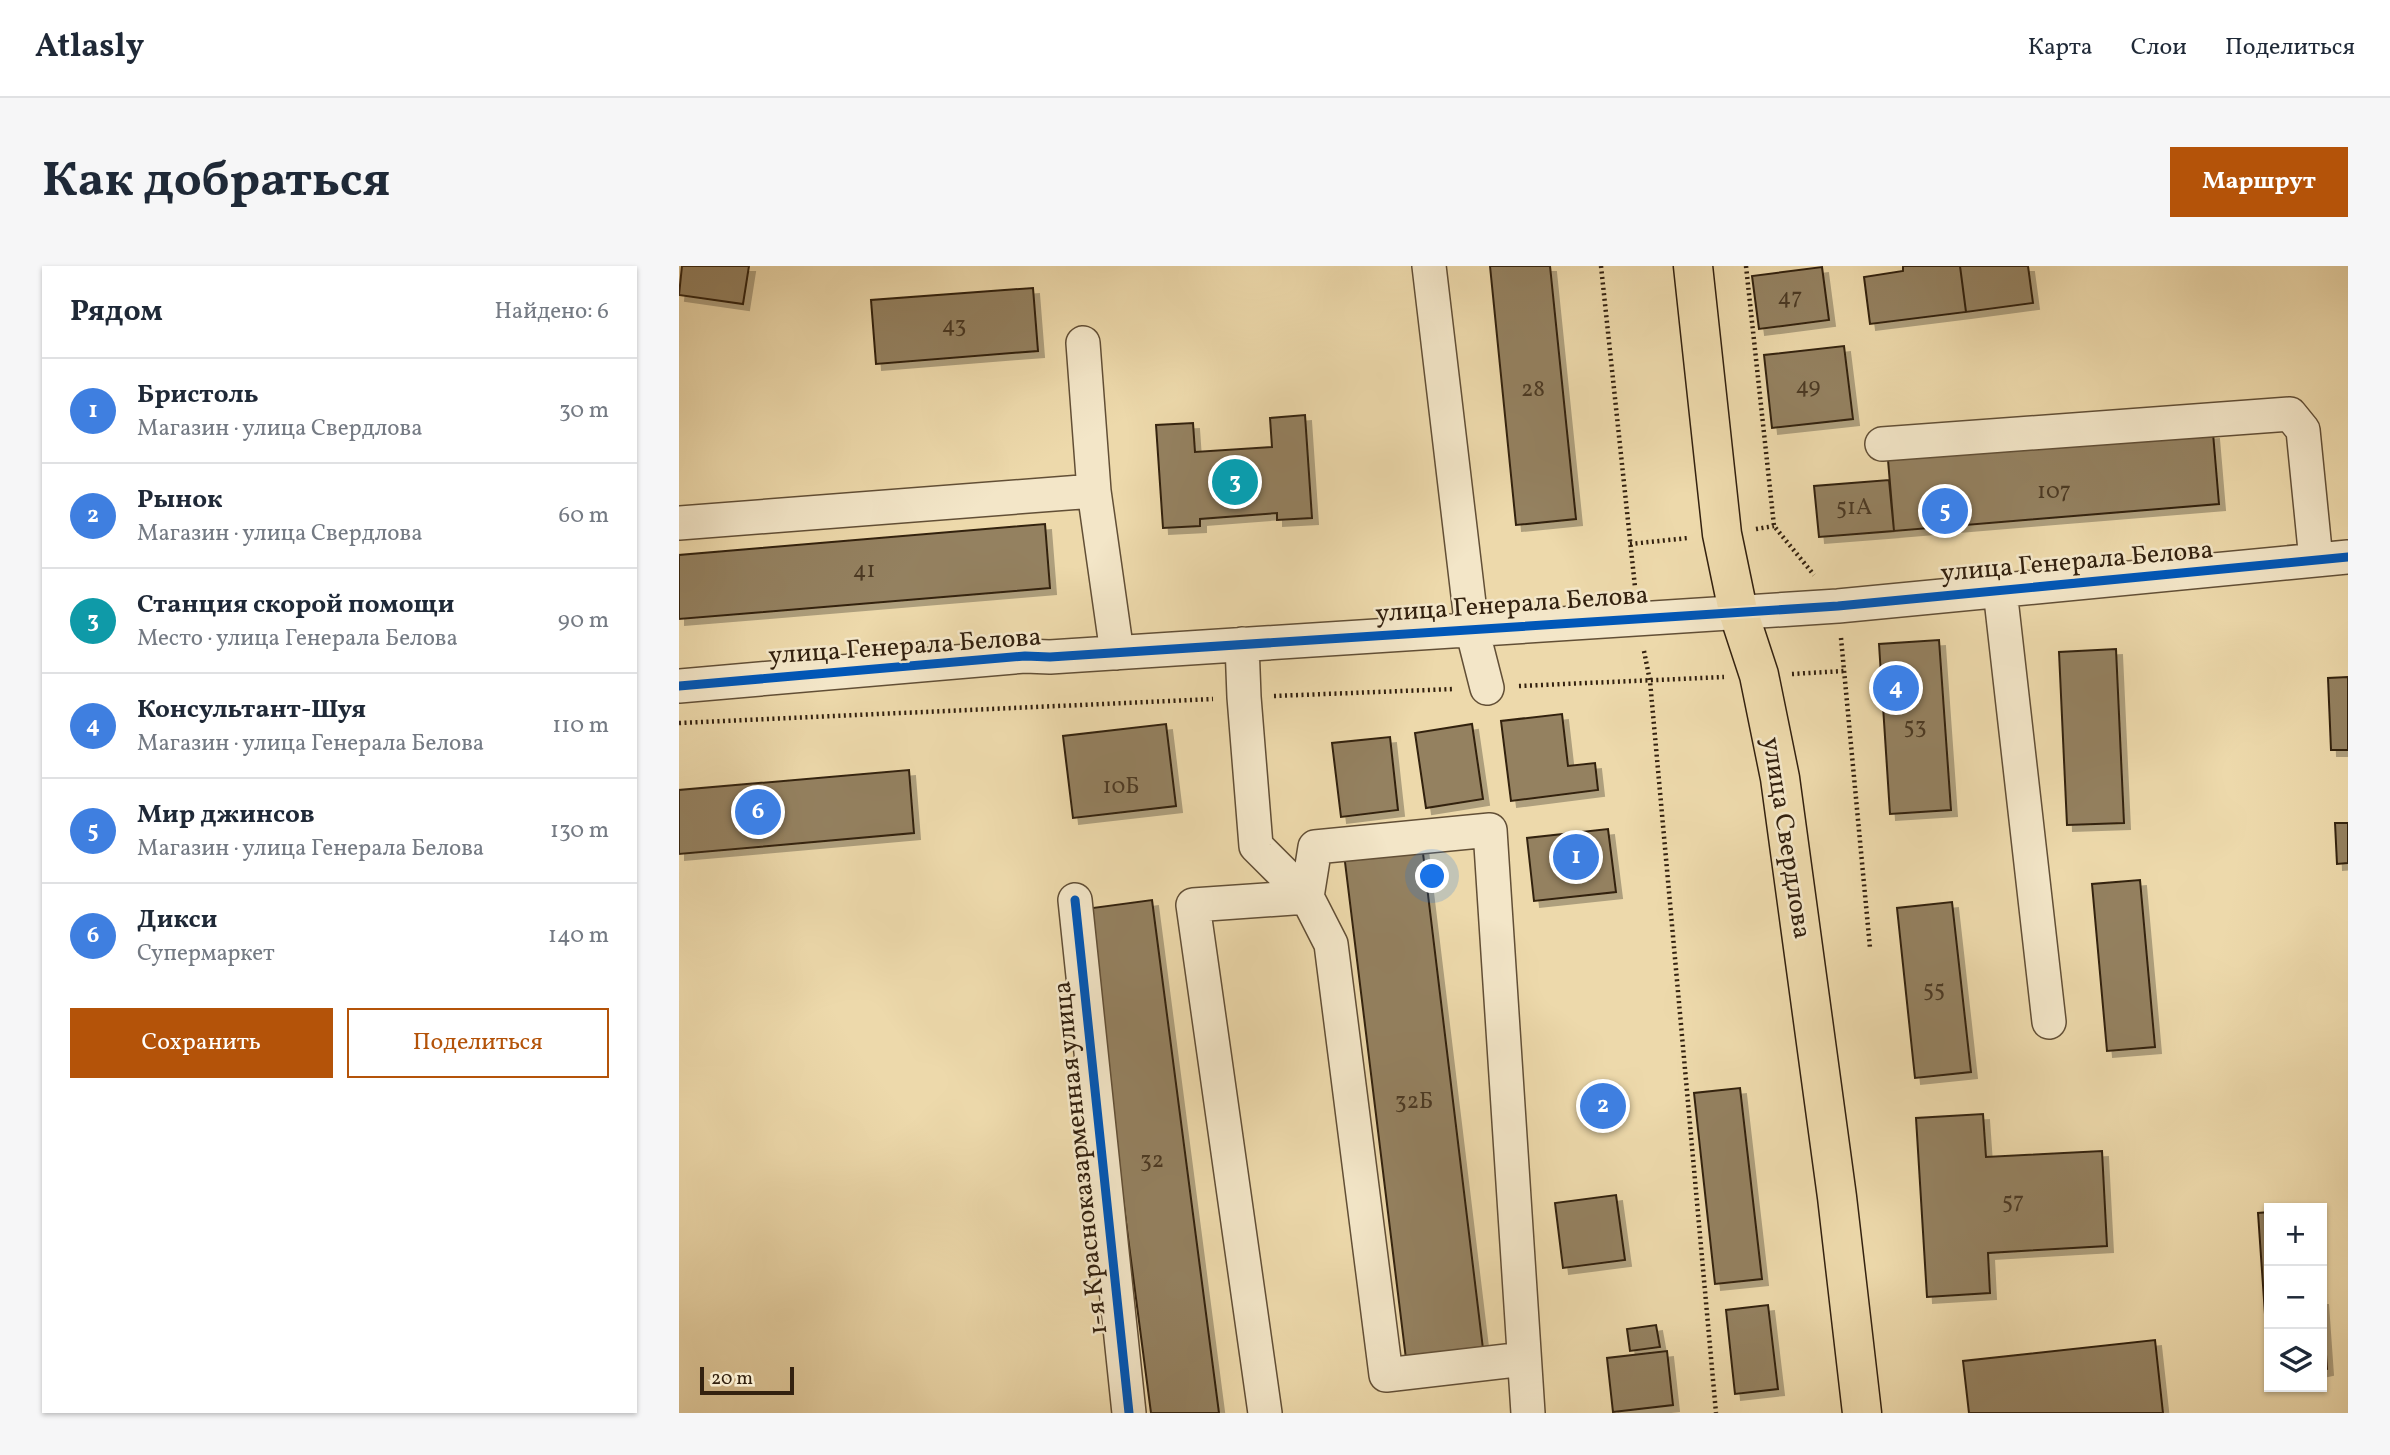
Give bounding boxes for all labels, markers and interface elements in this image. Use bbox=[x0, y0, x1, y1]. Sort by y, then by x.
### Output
text: Atlasly bbox=[35, 25, 144, 71]
text: Карта bbox=[2028, 31, 2093, 65]
text: Слои bbox=[2131, 31, 2187, 65]
text: Поделиться bbox=[2225, 31, 2355, 65]
button: Маршрут bbox=[2170, 147, 2348, 217]
text: Как добраться bbox=[42, 148, 390, 217]
house number: 47 bbox=[1778, 282, 1802, 314]
text: Рядом bbox=[70, 291, 163, 333]
text: Найдено: 6 bbox=[494, 296, 609, 328]
house number: 43 bbox=[942, 310, 966, 342]
house number: 49 bbox=[1796, 371, 1821, 403]
house number: 28 bbox=[1521, 374, 1545, 406]
text: Бристоль bbox=[137, 377, 259, 413]
text: 1 bbox=[88, 395, 98, 427]
text: 30 m bbox=[559, 395, 609, 427]
text: Магазин · улица Свердлова bbox=[137, 413, 423, 445]
pin: 3 bbox=[1212, 456, 1258, 508]
house number: 107 bbox=[2037, 476, 2071, 508]
text: Рынок bbox=[137, 482, 223, 518]
pin: 5 bbox=[1922, 485, 1968, 537]
house number: 51А bbox=[1836, 492, 1872, 524]
text: 2 bbox=[87, 500, 99, 532]
text: 60 m bbox=[559, 500, 609, 532]
text: Магазин · улица Свердлова bbox=[137, 518, 423, 550]
street label: улица Генерала Белова bbox=[1939, 532, 2215, 592]
house number: 41 bbox=[853, 555, 875, 587]
street label: улица Генерала Белова bbox=[1374, 578, 1650, 632]
text: Станция скорой помощи bbox=[137, 587, 454, 623]
text: 3 bbox=[87, 605, 99, 637]
text: 90 m bbox=[558, 605, 609, 637]
street label: улица Генерала Белова bbox=[767, 620, 1043, 674]
text: Место · улица Генерала Белова bbox=[137, 623, 458, 655]
pin: 4 bbox=[1873, 662, 1919, 714]
text: Консультант-Шуя bbox=[137, 692, 366, 728]
text: 4 bbox=[86, 710, 100, 742]
text: 110 m bbox=[552, 710, 609, 742]
house number: 53 bbox=[1904, 711, 1926, 743]
text: Магазин · улица Генерала Белова bbox=[137, 728, 484, 760]
street label: улица Свердлова bbox=[1752, 735, 1820, 941]
house number: 10Б bbox=[1103, 771, 1139, 803]
pin: 6 bbox=[735, 786, 781, 838]
text: Мир джинсов bbox=[137, 797, 315, 833]
text: 5 bbox=[87, 815, 99, 847]
text: 130 m bbox=[550, 815, 609, 847]
pin: 1 bbox=[1553, 831, 1599, 883]
text: Магазин · улица Генерала Белова bbox=[137, 833, 484, 865]
your location bbox=[1415, 859, 1449, 893]
text: Дикси bbox=[137, 902, 217, 938]
text: 6 bbox=[87, 920, 99, 952]
text: 140 m bbox=[548, 920, 609, 952]
text: Супермаркет bbox=[137, 938, 275, 970]
house number: 55 bbox=[1923, 974, 1945, 1006]
street label: 1-я Красноказарменная улица bbox=[1045, 979, 1117, 1337]
button: Сохранить bbox=[70, 1008, 333, 1078]
button: Поделиться bbox=[347, 1008, 609, 1078]
pin: 2 bbox=[1580, 1080, 1626, 1132]
house number: 32Б bbox=[1395, 1086, 1433, 1118]
house number: 32 bbox=[1140, 1145, 1164, 1177]
house number: 57 bbox=[2002, 1186, 2024, 1218]
map controls bbox=[2264, 1203, 2327, 1392]
button: + bbox=[2264, 1203, 2327, 1266]
button: − bbox=[2264, 1266, 2327, 1329]
button: layers bbox=[2264, 1329, 2327, 1392]
scale bar bbox=[700, 1364, 795, 1396]
text: 20 m bbox=[711, 1366, 753, 1392]

